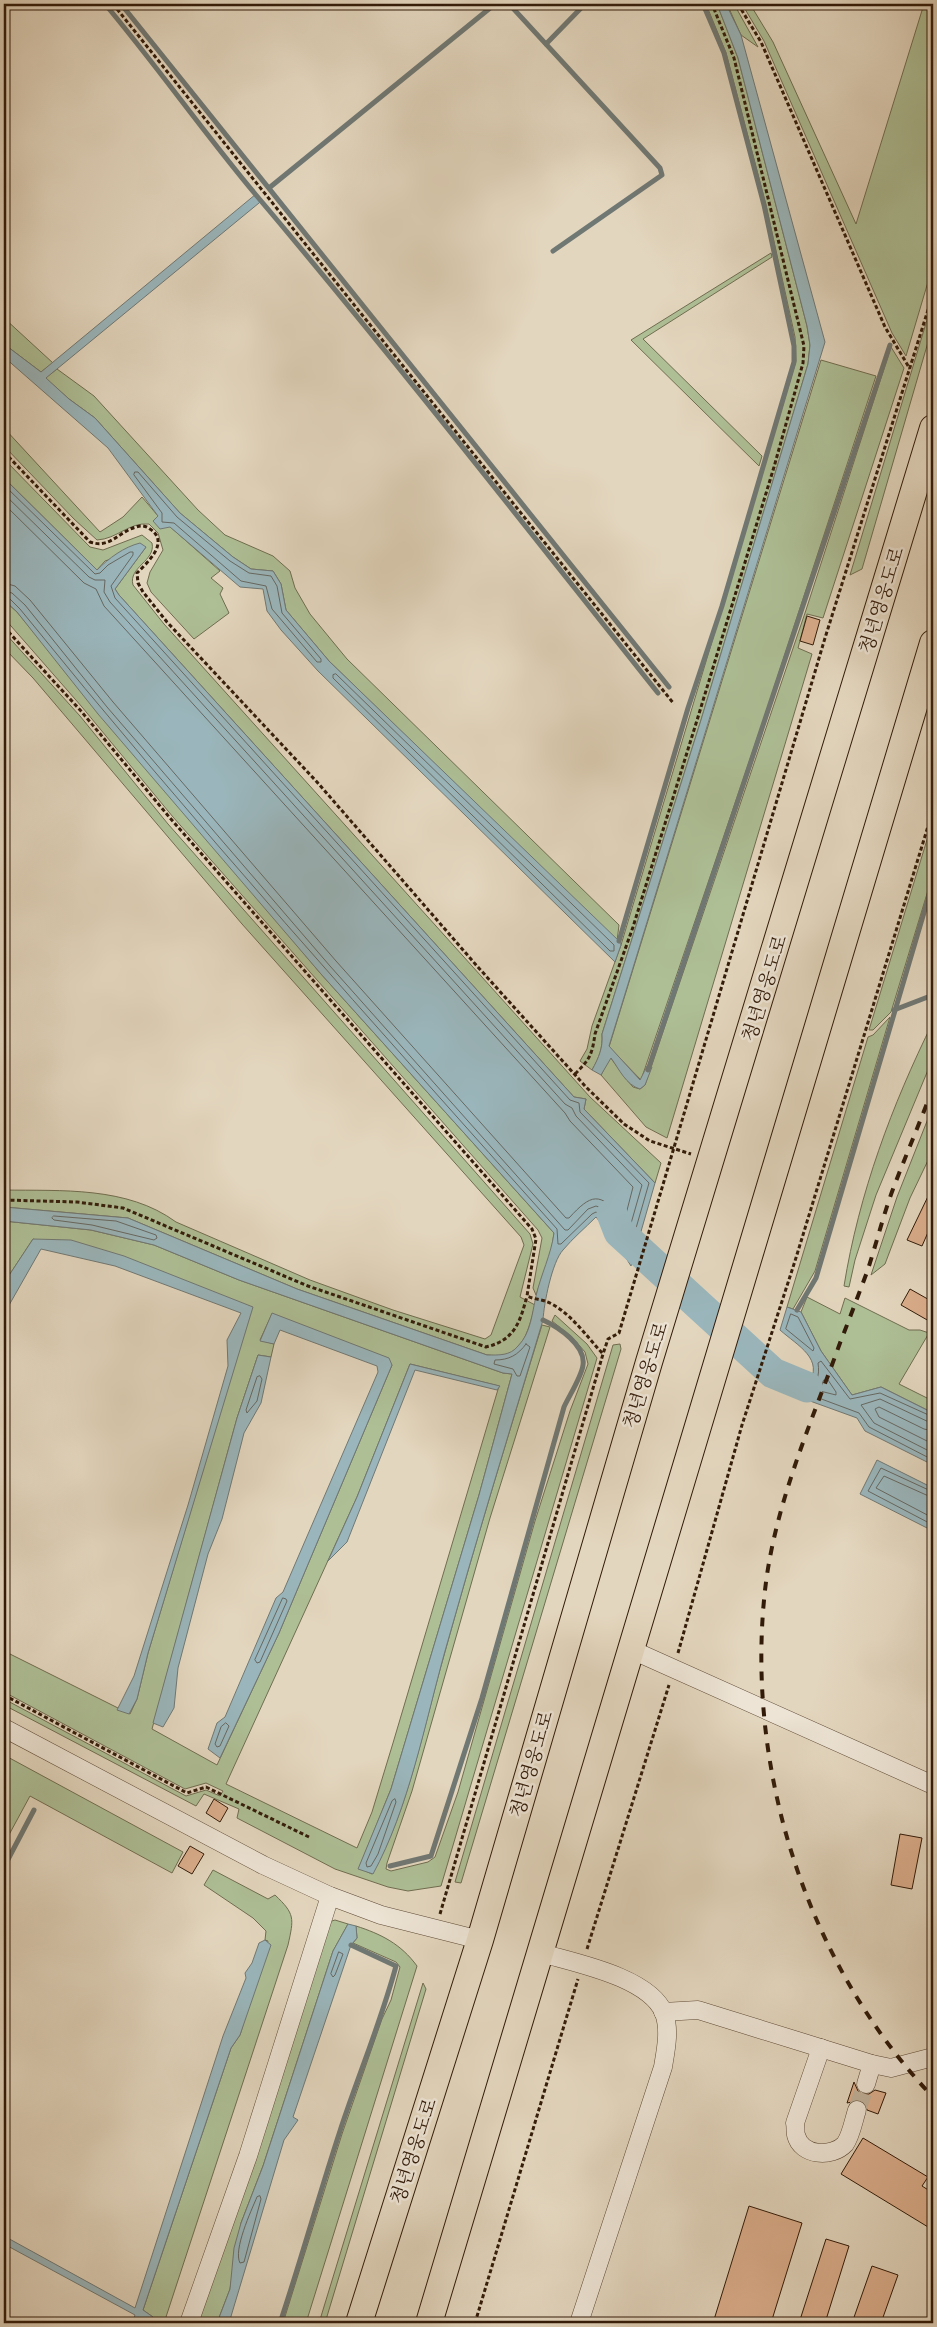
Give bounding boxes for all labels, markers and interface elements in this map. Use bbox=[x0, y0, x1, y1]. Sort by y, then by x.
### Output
street label: 청년영웅도로 bbox=[852, 543, 910, 657]
street label: 청년영웅도로 bbox=[735, 931, 793, 1045]
street label: 청년영웅도로 bbox=[616, 1318, 674, 1432]
street label: 청년영웅도로 bbox=[502, 1707, 560, 1821]
street label: 청년영웅도로 bbox=[383, 2094, 443, 2208]

